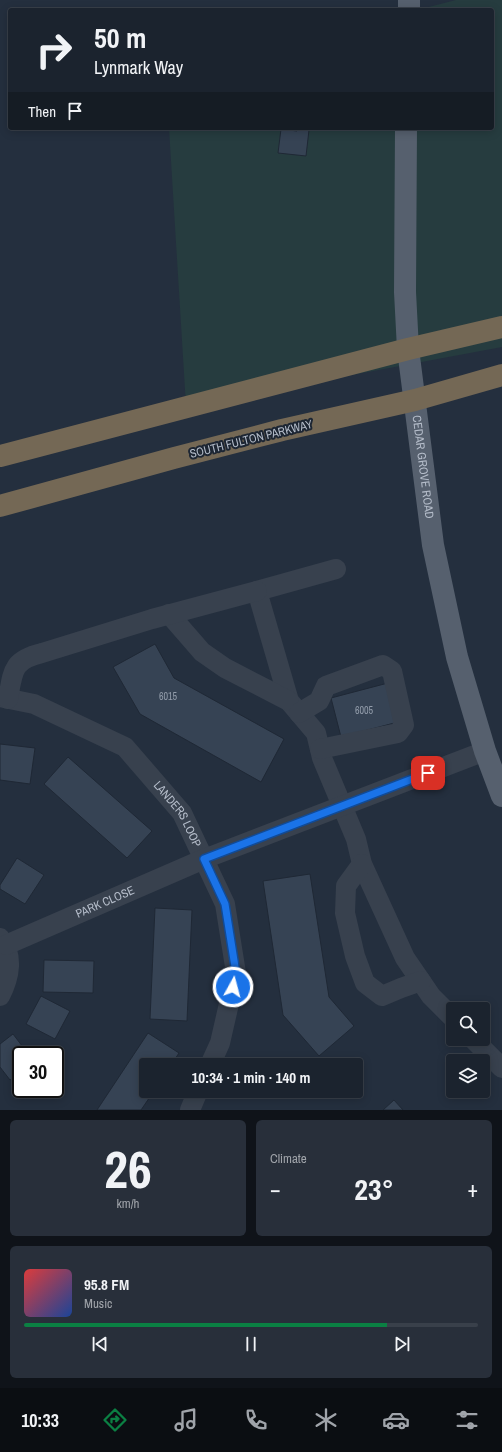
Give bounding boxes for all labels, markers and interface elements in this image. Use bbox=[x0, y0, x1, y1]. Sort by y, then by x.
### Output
text: 50 m bbox=[94, 19, 146, 57]
icon: right bbox=[28, 24, 80, 76]
text: Lynmark Way bbox=[94, 55, 183, 80]
icon: arrive bbox=[64, 100, 86, 122]
text: Then bbox=[28, 101, 56, 122]
street label: CEDAR GROVE ROAD bbox=[409, 414, 438, 520]
street label: SOUTH FULTON PARKWAY bbox=[188, 416, 314, 462]
house number: 6015 bbox=[159, 690, 178, 703]
house number: 6005 bbox=[355, 704, 374, 717]
pin bbox=[411, 756, 445, 790]
icon: arrive bbox=[417, 762, 439, 784]
street label: LANDERS LOOP bbox=[150, 778, 205, 850]
street label: PARK CLOSE bbox=[73, 882, 137, 922]
position arrow bbox=[212, 966, 254, 1008]
map controls bbox=[446, 1002, 490, 1098]
button: search bbox=[446, 1002, 490, 1046]
speed limit sign: 30 bbox=[12, 1046, 64, 1098]
button: layers bbox=[446, 1054, 490, 1098]
text: 10:34 · 1 min · 140 m bbox=[192, 1067, 310, 1088]
text: 26 bbox=[104, 1134, 152, 1204]
text: Climate bbox=[270, 1150, 307, 1167]
text: 23° bbox=[354, 1169, 394, 1209]
text: − bbox=[270, 1174, 281, 1204]
text: + bbox=[467, 1174, 478, 1204]
text: km/h bbox=[116, 1195, 140, 1212]
text: 95.8 FM bbox=[84, 1274, 129, 1295]
text: Music bbox=[84, 1295, 112, 1312]
icon: previous bbox=[89, 1333, 111, 1355]
icon: pause bbox=[240, 1333, 262, 1355]
icon: next bbox=[391, 1333, 413, 1355]
icon: directions bbox=[101, 1406, 129, 1434]
icon: music bbox=[172, 1406, 200, 1434]
icon: phone bbox=[242, 1406, 270, 1434]
icon: climate bbox=[312, 1406, 340, 1434]
icon: car bbox=[382, 1406, 410, 1434]
icon: filters bbox=[453, 1406, 481, 1434]
text: 10:33 bbox=[21, 1408, 59, 1433]

